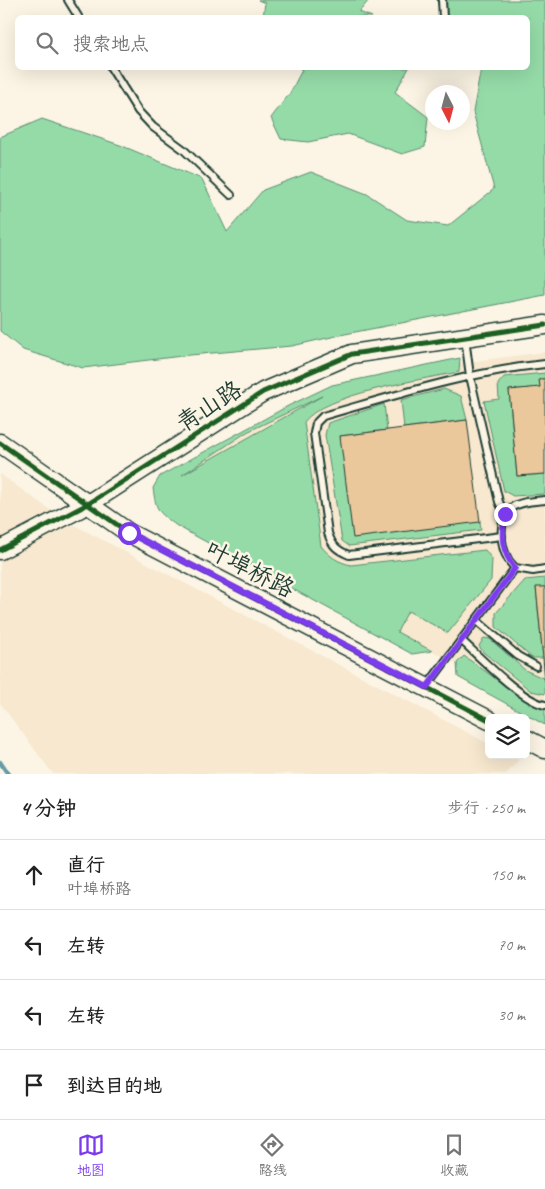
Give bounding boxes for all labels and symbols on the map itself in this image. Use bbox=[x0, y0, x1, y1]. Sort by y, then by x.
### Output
north arrow bbox=[425, 85, 470, 130]
street label: 青山路 bbox=[171, 374, 247, 438]
route end bbox=[494, 503, 517, 526]
route start bbox=[118, 522, 141, 545]
street label: 叶埠桥路 bbox=[200, 534, 300, 604]

